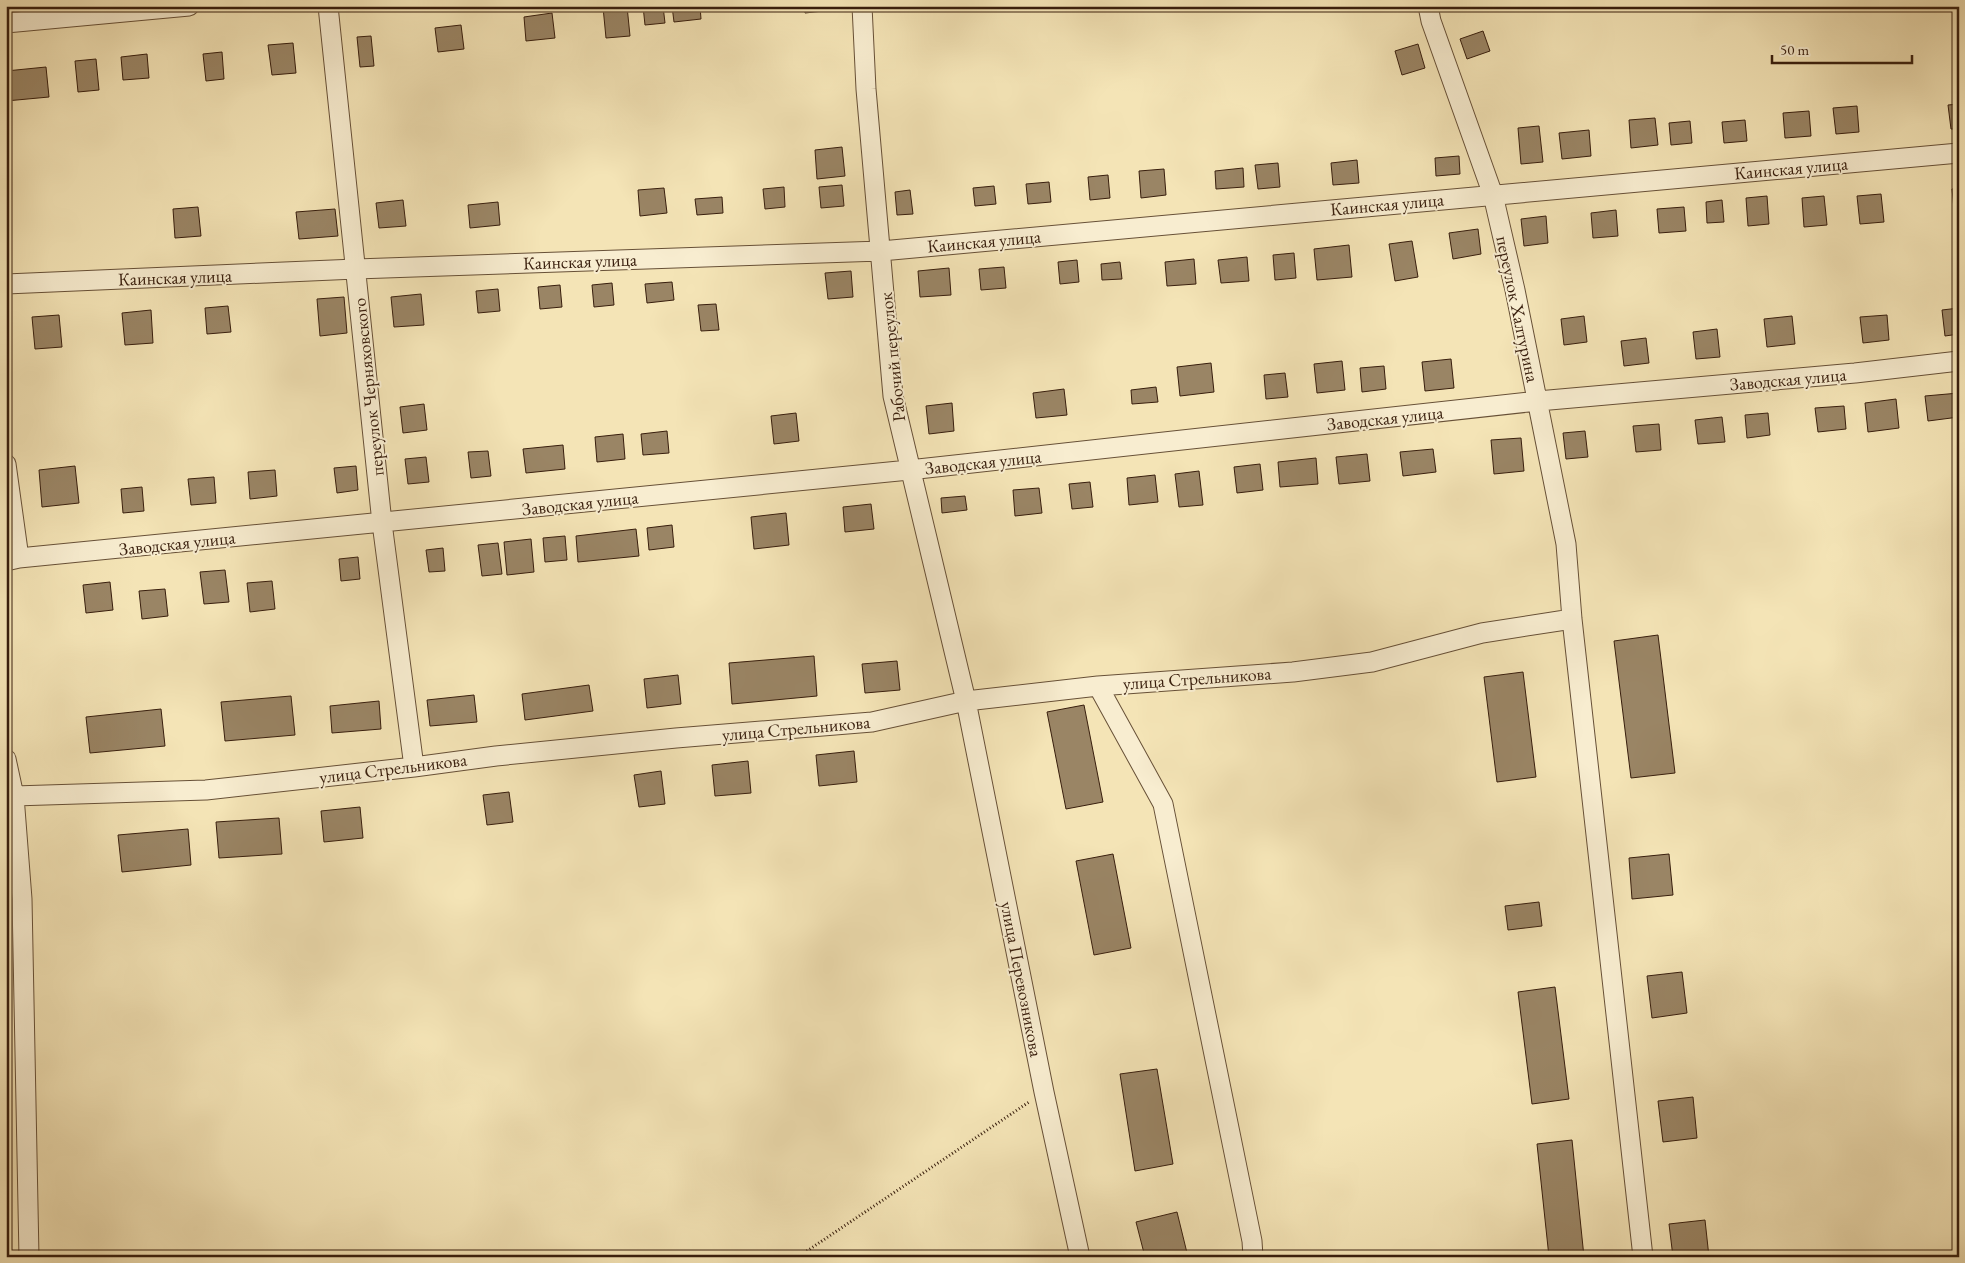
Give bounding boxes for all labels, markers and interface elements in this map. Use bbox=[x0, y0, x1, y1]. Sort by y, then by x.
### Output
scale bar bbox=[1772, 32, 1912, 64]
text: 50 m bbox=[1780, 40, 1809, 59]
street label: Каинская улица bbox=[1733, 151, 1850, 184]
street label: Каинская улица bbox=[1329, 187, 1446, 220]
street label: Каинская улица bbox=[926, 224, 1043, 257]
street label: переулок Халтурина bbox=[1491, 234, 1545, 385]
street label: Каинская улица bbox=[523, 247, 638, 274]
street label: Каинская улица bbox=[118, 263, 233, 290]
street label: Рабочий переулок bbox=[874, 291, 910, 423]
street label: переулок Черняховского bbox=[347, 297, 389, 477]
street label: Заводская улица bbox=[1729, 362, 1848, 396]
street label: Заводская улица bbox=[1326, 400, 1445, 436]
street label: Заводская улица bbox=[924, 444, 1043, 480]
street label: Заводская улица bbox=[521, 485, 640, 521]
street label: Заводская улица bbox=[118, 525, 237, 561]
street label: улица Стрельникова bbox=[1122, 661, 1273, 695]
street label: улица Стрельникова bbox=[721, 710, 872, 746]
street label: улица Стрельникова bbox=[318, 747, 469, 788]
street label: улица Перевозникова bbox=[996, 899, 1049, 1059]

